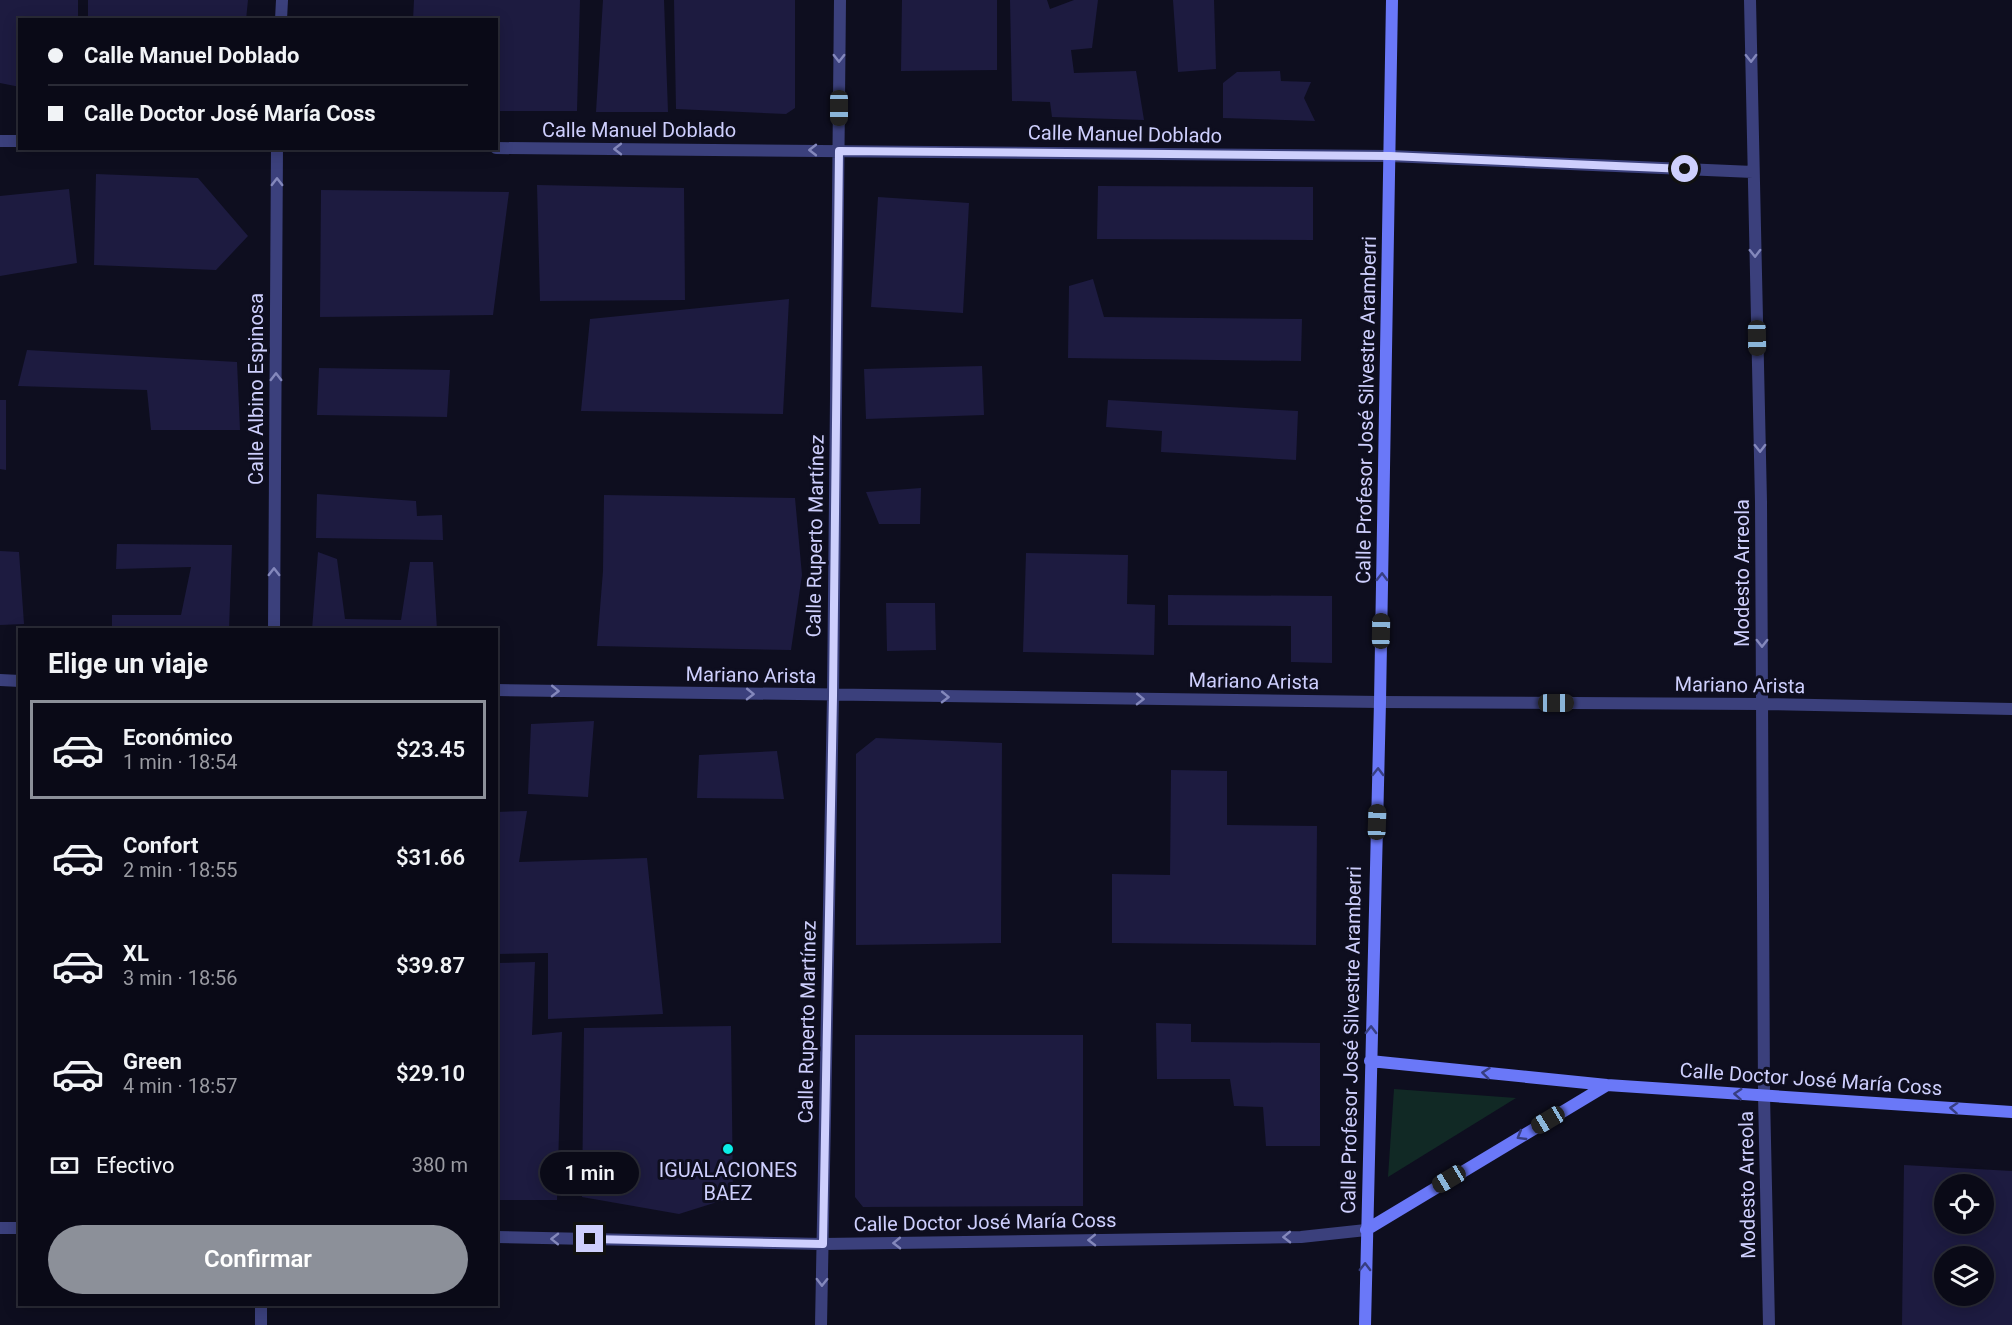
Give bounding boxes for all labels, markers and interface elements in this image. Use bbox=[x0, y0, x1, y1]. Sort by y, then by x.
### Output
text: Calle Manuel Doblado bbox=[84, 43, 300, 68]
one-way arrow bbox=[833, 54, 845, 63]
one-way arrow bbox=[1745, 54, 1757, 63]
car bbox=[830, 90, 848, 126]
text: Calle Doctor José María Coss bbox=[84, 101, 376, 126]
street label: Calle Manuel Doblado bbox=[542, 118, 736, 142]
street label: Calle Manuel Doblado bbox=[1028, 120, 1222, 148]
one-way arrow bbox=[614, 143, 623, 155]
one-way arrow bbox=[809, 144, 818, 157]
route start bbox=[1671, 155, 1698, 182]
one-way arrow bbox=[271, 177, 283, 186]
street label: Calle Profesor José Silvestre Aramberri bbox=[1351, 236, 1381, 584]
one-way arrow bbox=[1749, 249, 1761, 258]
street label: Calle Albino Espinosa bbox=[244, 293, 268, 485]
car bbox=[1748, 320, 1766, 356]
one-way arrow bbox=[269, 372, 282, 381]
street label: Calle Ruperto Martínez bbox=[801, 434, 829, 638]
one-way arrow bbox=[1754, 444, 1766, 453]
street label: Modesto Arreola bbox=[1730, 499, 1754, 647]
one-way arrow bbox=[268, 567, 280, 576]
one-way arrow bbox=[1376, 572, 1388, 581]
car bbox=[1372, 613, 1390, 649]
one-way arrow bbox=[1756, 639, 1768, 648]
text: Elige un viaje bbox=[48, 648, 208, 680]
street label: Mariano Arista bbox=[685, 662, 817, 688]
street label: Mariano Arista bbox=[1188, 668, 1320, 694]
street label: Mariano Arista bbox=[1674, 672, 1806, 698]
one-way arrow bbox=[550, 685, 559, 697]
one-way arrow bbox=[745, 688, 754, 700]
one-way arrow bbox=[940, 691, 949, 703]
one-way arrow bbox=[1135, 693, 1144, 706]
car bbox=[1538, 694, 1574, 712]
icon: car bbox=[51, 723, 105, 777]
text: Económico bbox=[123, 725, 233, 750]
text: $23.45 bbox=[396, 737, 465, 762]
text: 1 min · 18:54 bbox=[123, 750, 238, 774]
one-way arrow bbox=[1372, 767, 1384, 776]
car bbox=[1367, 804, 1387, 840]
icon: car bbox=[51, 831, 105, 885]
text: Confort bbox=[123, 833, 198, 858]
text: $31.66 bbox=[396, 845, 465, 870]
text: 2 min · 18:55 bbox=[123, 858, 238, 882]
street label: Calle Profesor José Silvestre Aramberri bbox=[1336, 866, 1366, 1214]
street label: Calle Ruperto Martínez bbox=[793, 920, 821, 1124]
icon: car bbox=[51, 939, 105, 993]
text: XL bbox=[123, 941, 149, 966]
text: $39.87 bbox=[396, 953, 465, 978]
text: 3 min · 18:56 bbox=[123, 966, 238, 990]
one-way arrow bbox=[1365, 1025, 1377, 1034]
icon: car bbox=[51, 1047, 105, 1101]
text: Green bbox=[123, 1049, 182, 1074]
street label: Calle Doctor José María Coss bbox=[1679, 1058, 1943, 1100]
text: $29.10 bbox=[396, 1061, 465, 1086]
one-way arrow bbox=[1482, 1067, 1491, 1080]
text: 4 min · 18:57 bbox=[123, 1074, 238, 1098]
one-way arrow bbox=[1734, 1087, 1743, 1100]
one-way arrow bbox=[1949, 1102, 1958, 1115]
car bbox=[1528, 1103, 1568, 1137]
street label: Modesto Arreola bbox=[1734, 1111, 1760, 1259]
one-way arrow bbox=[1517, 1129, 1527, 1141]
marker: IGUALACIONES BAEZ bbox=[721, 1142, 735, 1156]
icon: cash bbox=[48, 1149, 81, 1182]
callout: 1 min bbox=[540, 1152, 640, 1194]
text: Efectivo bbox=[96, 1153, 174, 1178]
text: 380 m bbox=[412, 1153, 468, 1177]
place label: IGUALACIONES BAEZ bbox=[659, 1158, 797, 1205]
text: 1 min bbox=[564, 1161, 615, 1185]
car bbox=[1429, 1162, 1469, 1196]
map controls bbox=[1934, 1174, 1994, 1306]
button: locate bbox=[1934, 1174, 1994, 1234]
street label: Calle Doctor José María Coss bbox=[853, 1208, 1117, 1236]
button: Confirmar bbox=[48, 1225, 468, 1294]
route end bbox=[576, 1225, 603, 1252]
one-way arrow bbox=[1282, 1231, 1291, 1243]
one-way arrow bbox=[550, 1232, 559, 1245]
one-way arrow bbox=[1087, 1234, 1096, 1246]
one-way arrow bbox=[892, 1236, 901, 1249]
button: layers bbox=[1934, 1246, 1994, 1306]
one-way arrow bbox=[1359, 1262, 1372, 1271]
one-way arrow bbox=[816, 1278, 828, 1287]

